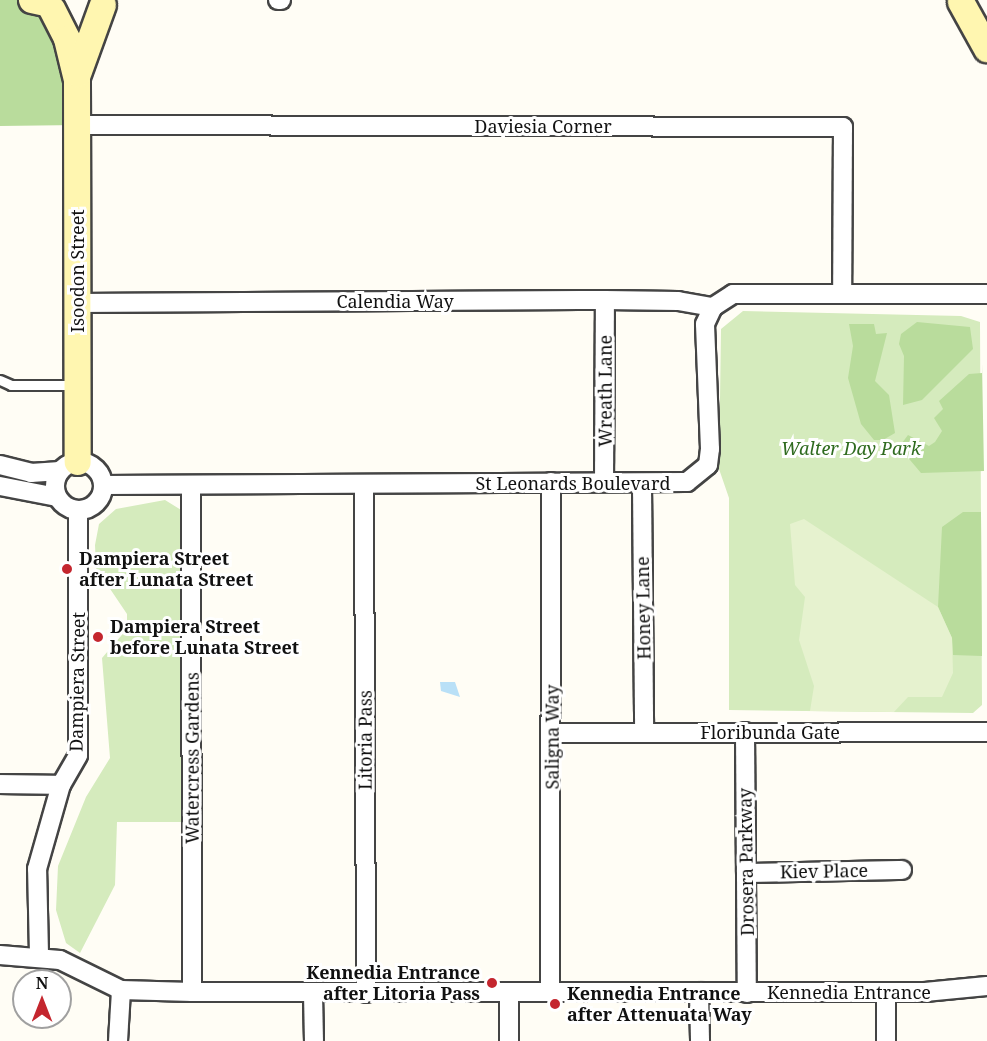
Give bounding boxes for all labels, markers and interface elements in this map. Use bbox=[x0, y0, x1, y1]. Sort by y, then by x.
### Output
street label: Daviesia Corner bbox=[474, 115, 612, 137]
street label: Isoodon Street bbox=[66, 209, 88, 333]
street label: Calendia Way bbox=[336, 290, 454, 312]
street label: Wreath Lane bbox=[594, 335, 616, 447]
park label: Walter Day Park bbox=[781, 437, 921, 459]
street label: St Leonards Boulevard bbox=[476, 472, 670, 494]
place label: Dampiera Street after Lunata Street bbox=[79, 548, 253, 590]
street label: Honey Lane bbox=[631, 556, 655, 660]
marker: Dampiera Street after Lunata Street bbox=[60, 562, 74, 576]
street label: Dampiera Street bbox=[65, 612, 89, 752]
place label: Dampiera Street before Lunata Street bbox=[110, 616, 299, 658]
marker: Dampiera Street before Lunata Street bbox=[91, 630, 105, 644]
street label: Watercress Gardens bbox=[181, 672, 203, 844]
street label: Saligna Way bbox=[541, 685, 563, 789]
street label: Litoria Pass bbox=[354, 690, 376, 790]
street label: Floribunda Gate bbox=[700, 721, 840, 743]
street label: Drosera Parkway bbox=[734, 788, 758, 936]
street label: Kiev Place bbox=[780, 859, 868, 883]
place label: Kennedia Entrance after Litoria Pass bbox=[306, 962, 480, 1004]
north arrow bbox=[12, 969, 72, 1029]
text: N bbox=[36, 972, 48, 994]
marker: Kennedia Entrance after Litoria Pass bbox=[485, 976, 499, 990]
street label: Kennedia Entrance bbox=[767, 981, 931, 1003]
place label: Kennedia Entrance after Attenuata Way bbox=[567, 983, 752, 1026]
marker: Kennedia Entrance after Attenuata Way bbox=[548, 997, 562, 1011]

